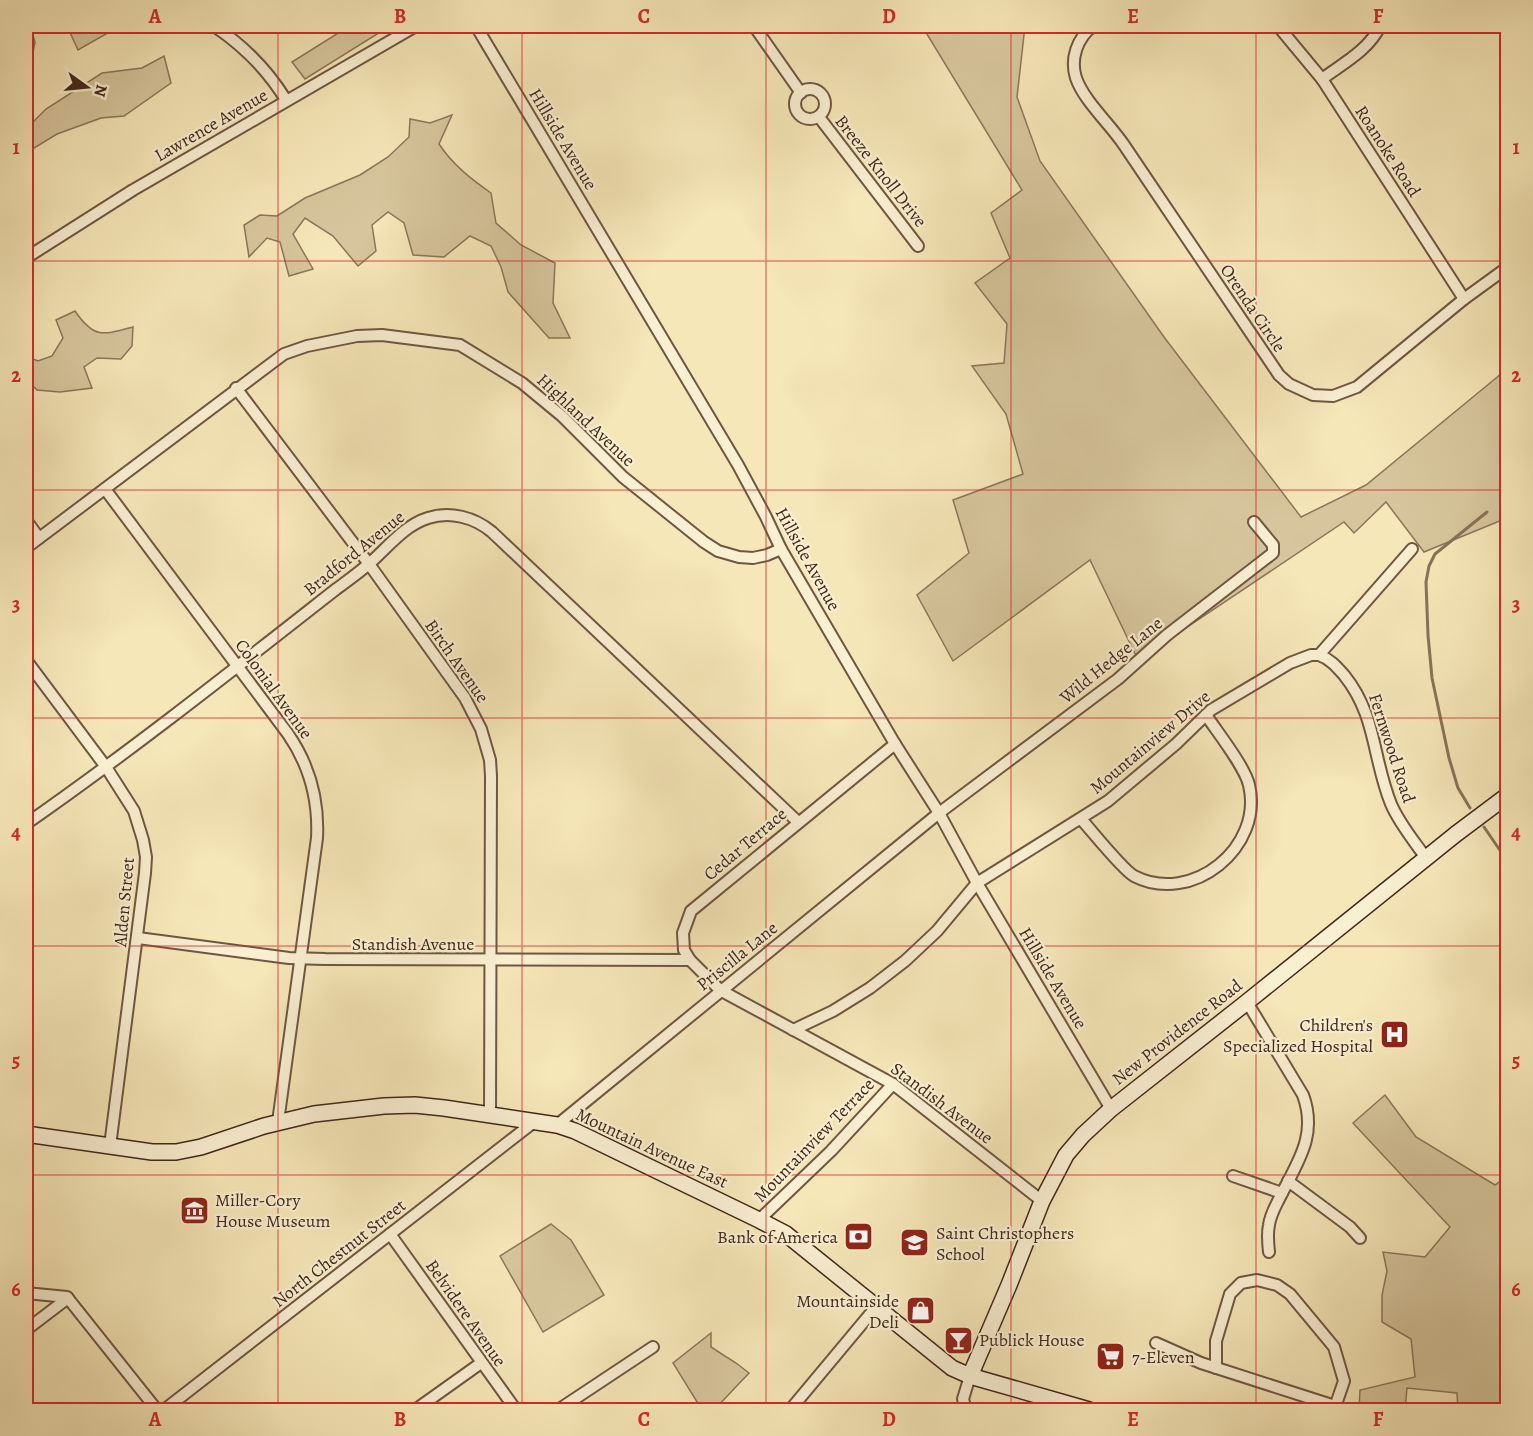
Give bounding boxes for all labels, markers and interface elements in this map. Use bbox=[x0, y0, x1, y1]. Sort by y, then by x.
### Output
text: A bbox=[148, 3, 162, 30]
text: B bbox=[394, 3, 406, 30]
text: C bbox=[638, 3, 650, 30]
text: D bbox=[882, 3, 896, 30]
text: E bbox=[1127, 3, 1139, 30]
text: F bbox=[1373, 3, 1384, 30]
north arrow bbox=[57, 57, 117, 117]
text: N bbox=[88, 82, 113, 99]
street label: Lawrence Avenue bbox=[150, 83, 272, 167]
street label: Hillside Avenue bbox=[523, 84, 603, 194]
street label: Roanoke Road bbox=[1350, 101, 1427, 202]
street label: Breeze Knoll Drive bbox=[830, 110, 932, 232]
text: 1 bbox=[12, 134, 20, 161]
text: 1 bbox=[1512, 134, 1520, 161]
street label: Orenda Circle bbox=[1215, 259, 1291, 357]
text: 2 bbox=[11, 362, 21, 389]
text: 2 bbox=[1511, 362, 1521, 389]
street label: Highland Avenue bbox=[532, 368, 640, 472]
street label: Hillside Avenue bbox=[770, 503, 846, 615]
street label: Bradford Avenue bbox=[298, 505, 410, 601]
text: 3 bbox=[12, 591, 20, 618]
text: 3 bbox=[1512, 591, 1520, 618]
street label: Wild Hedge Lane bbox=[1054, 611, 1167, 710]
street label: Birch Avenue bbox=[419, 614, 495, 708]
street label: Colonial Avenue bbox=[230, 634, 318, 744]
street label: Mountainview Drive bbox=[1085, 685, 1215, 799]
street label: Fernwood Road bbox=[1363, 690, 1421, 806]
street label: Cedar Terrace bbox=[698, 802, 792, 886]
text: 4 bbox=[11, 819, 21, 846]
text: 4 bbox=[1511, 819, 1521, 846]
street label: Alden Street bbox=[108, 856, 140, 949]
street label: Priscilla Lane bbox=[691, 916, 783, 996]
street label: Hillside Avenue bbox=[1013, 923, 1093, 1033]
street label: Standish Avenue bbox=[352, 932, 474, 956]
street label: New Providence Road bbox=[1107, 973, 1247, 1090]
place label: Children's Specialized Hospital bbox=[1223, 1013, 1374, 1058]
hospital icon: Children's Specialized Hospital bbox=[1378, 1019, 1410, 1051]
text: 5 bbox=[12, 1047, 20, 1074]
text: 5 bbox=[1512, 1047, 1520, 1074]
street label: Standish Avenue bbox=[886, 1057, 998, 1149]
street label: Mountainview Terrace bbox=[748, 1073, 880, 1207]
street label: Mountain Avenue East bbox=[572, 1102, 732, 1194]
place label: Miller-Cory House Museum bbox=[215, 1188, 330, 1233]
street label: North Chestnut Street bbox=[267, 1193, 411, 1313]
museum icon: Miller-Cory House Museum bbox=[178, 1194, 210, 1226]
bank icon: Bank of America bbox=[843, 1221, 875, 1253]
place label: Saint Christophers School bbox=[936, 1221, 1074, 1266]
place label: Bank of America bbox=[717, 1225, 839, 1249]
school or university icon: Saint Christophers School bbox=[899, 1227, 931, 1259]
street label: Belvidere Avenue bbox=[420, 1255, 512, 1371]
text: 6 bbox=[11, 1276, 21, 1303]
text: 6 bbox=[1511, 1276, 1521, 1303]
place label: Mountainside Deli bbox=[796, 1289, 899, 1334]
shop icon: Mountainside Deli bbox=[904, 1295, 936, 1327]
bar icon: Publick House bbox=[942, 1324, 974, 1356]
place label: Publick House bbox=[979, 1328, 1085, 1352]
supermarket icon: 7-Eleven bbox=[1095, 1341, 1127, 1373]
place label: 7-Eleven bbox=[1132, 1345, 1195, 1369]
text: A bbox=[148, 1406, 162, 1433]
text: B bbox=[394, 1406, 406, 1433]
text: C bbox=[638, 1406, 650, 1433]
text: D bbox=[882, 1406, 896, 1433]
text: E bbox=[1127, 1406, 1139, 1433]
text: F bbox=[1373, 1406, 1384, 1433]

